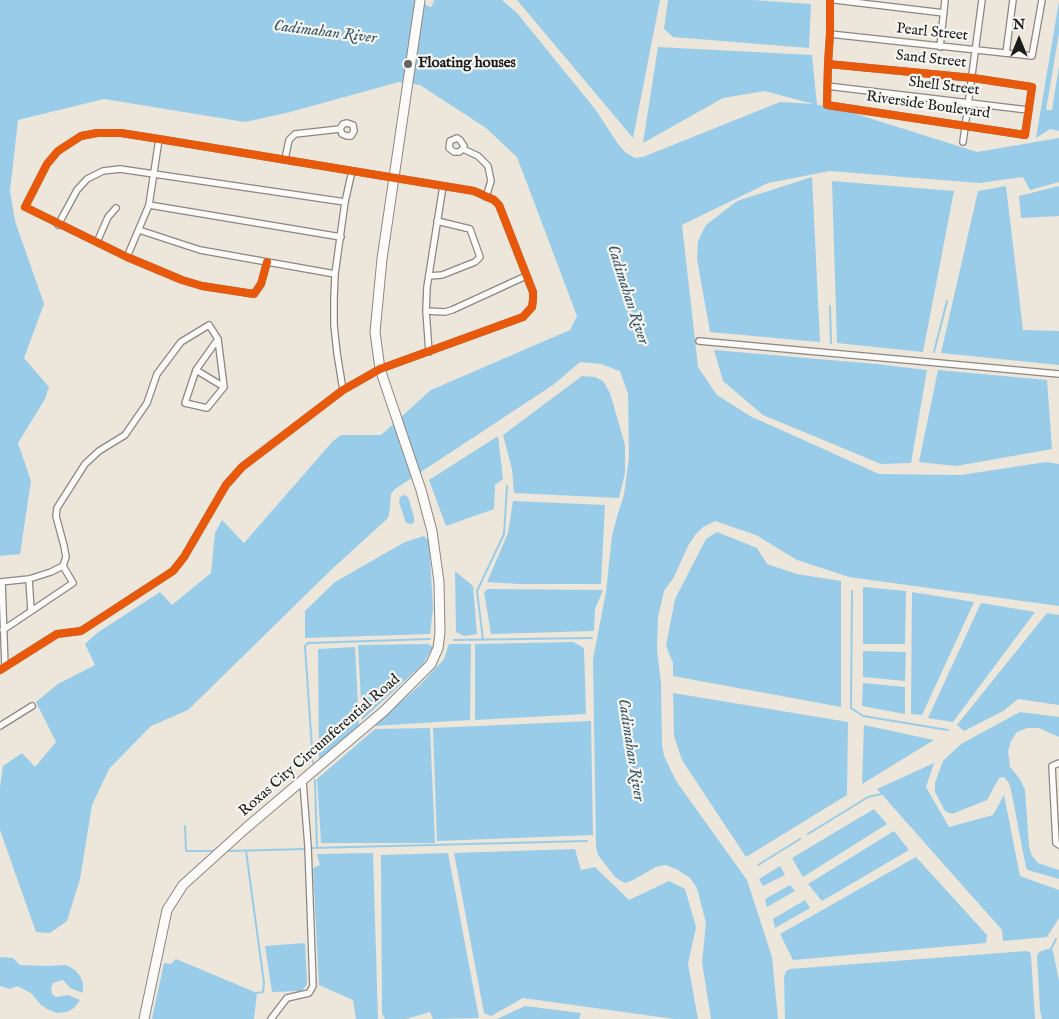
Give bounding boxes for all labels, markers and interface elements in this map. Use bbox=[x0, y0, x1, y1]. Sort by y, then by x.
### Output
north arrow bbox=[994, 15, 1044, 65]
text: N bbox=[1013, 16, 1025, 34]
water label: Cadimahan River bbox=[273, 17, 377, 49]
street label: Pearl Street bbox=[895, 20, 969, 46]
street label: Sand Street bbox=[895, 47, 967, 73]
place label: Floating houses bbox=[418, 55, 516, 73]
marker: Floating houses bbox=[402, 58, 414, 70]
street label: Shell Street bbox=[908, 74, 980, 100]
street label: Riverside Boulevard bbox=[865, 88, 991, 124]
water label: Cadimahan River bbox=[602, 243, 652, 347]
street label: Roxas City Circumferential Road bbox=[236, 671, 404, 821]
water label: Cadimahan River bbox=[612, 697, 648, 803]

